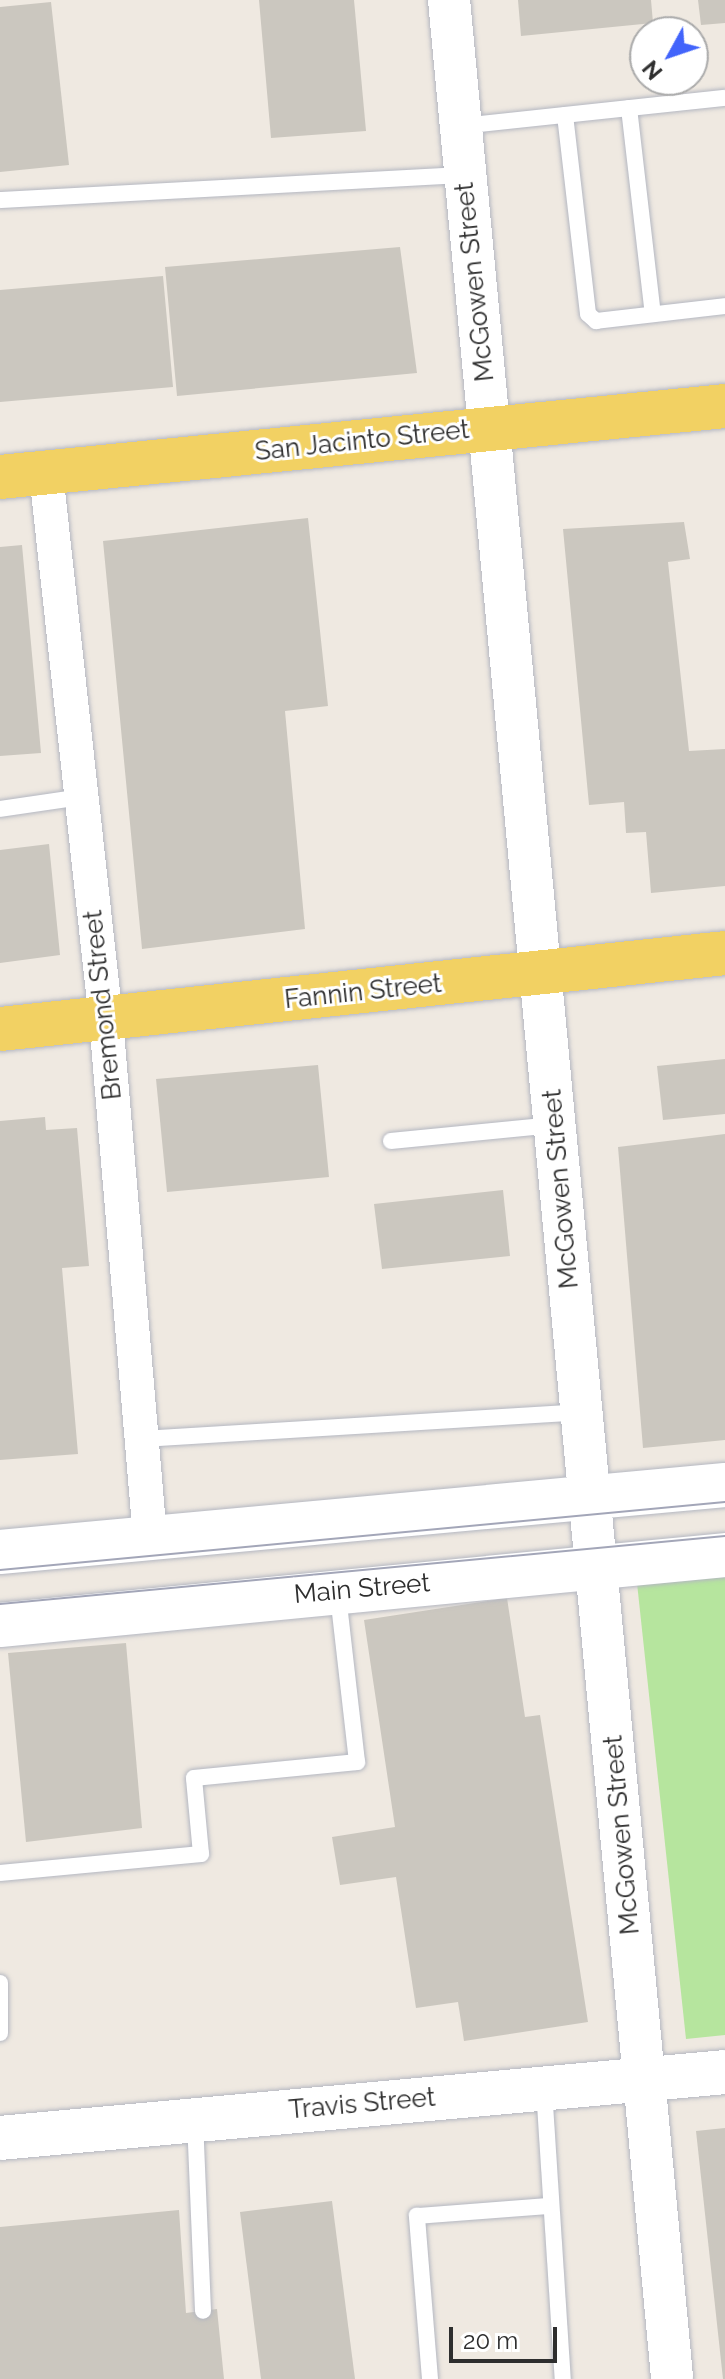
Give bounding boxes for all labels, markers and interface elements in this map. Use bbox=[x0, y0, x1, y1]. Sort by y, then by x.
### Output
north arrow bbox=[629, 16, 709, 96]
text: N bbox=[637, 55, 668, 85]
street label: McGowen Street bbox=[449, 181, 501, 383]
street label: San Jacinto Street bbox=[253, 414, 471, 468]
street label: Bremond Street bbox=[78, 909, 128, 1101]
street label: Fannin Street bbox=[283, 968, 443, 1016]
street label: McGowen Street bbox=[537, 1088, 585, 1290]
street label: Main Street bbox=[293, 1568, 431, 1610]
street label: McGowen Street bbox=[598, 1734, 646, 1936]
street label: Travis Street bbox=[287, 2082, 437, 2126]
scale bar bbox=[453, 2311, 561, 2361]
text: 20 m bbox=[463, 2326, 518, 2355]

